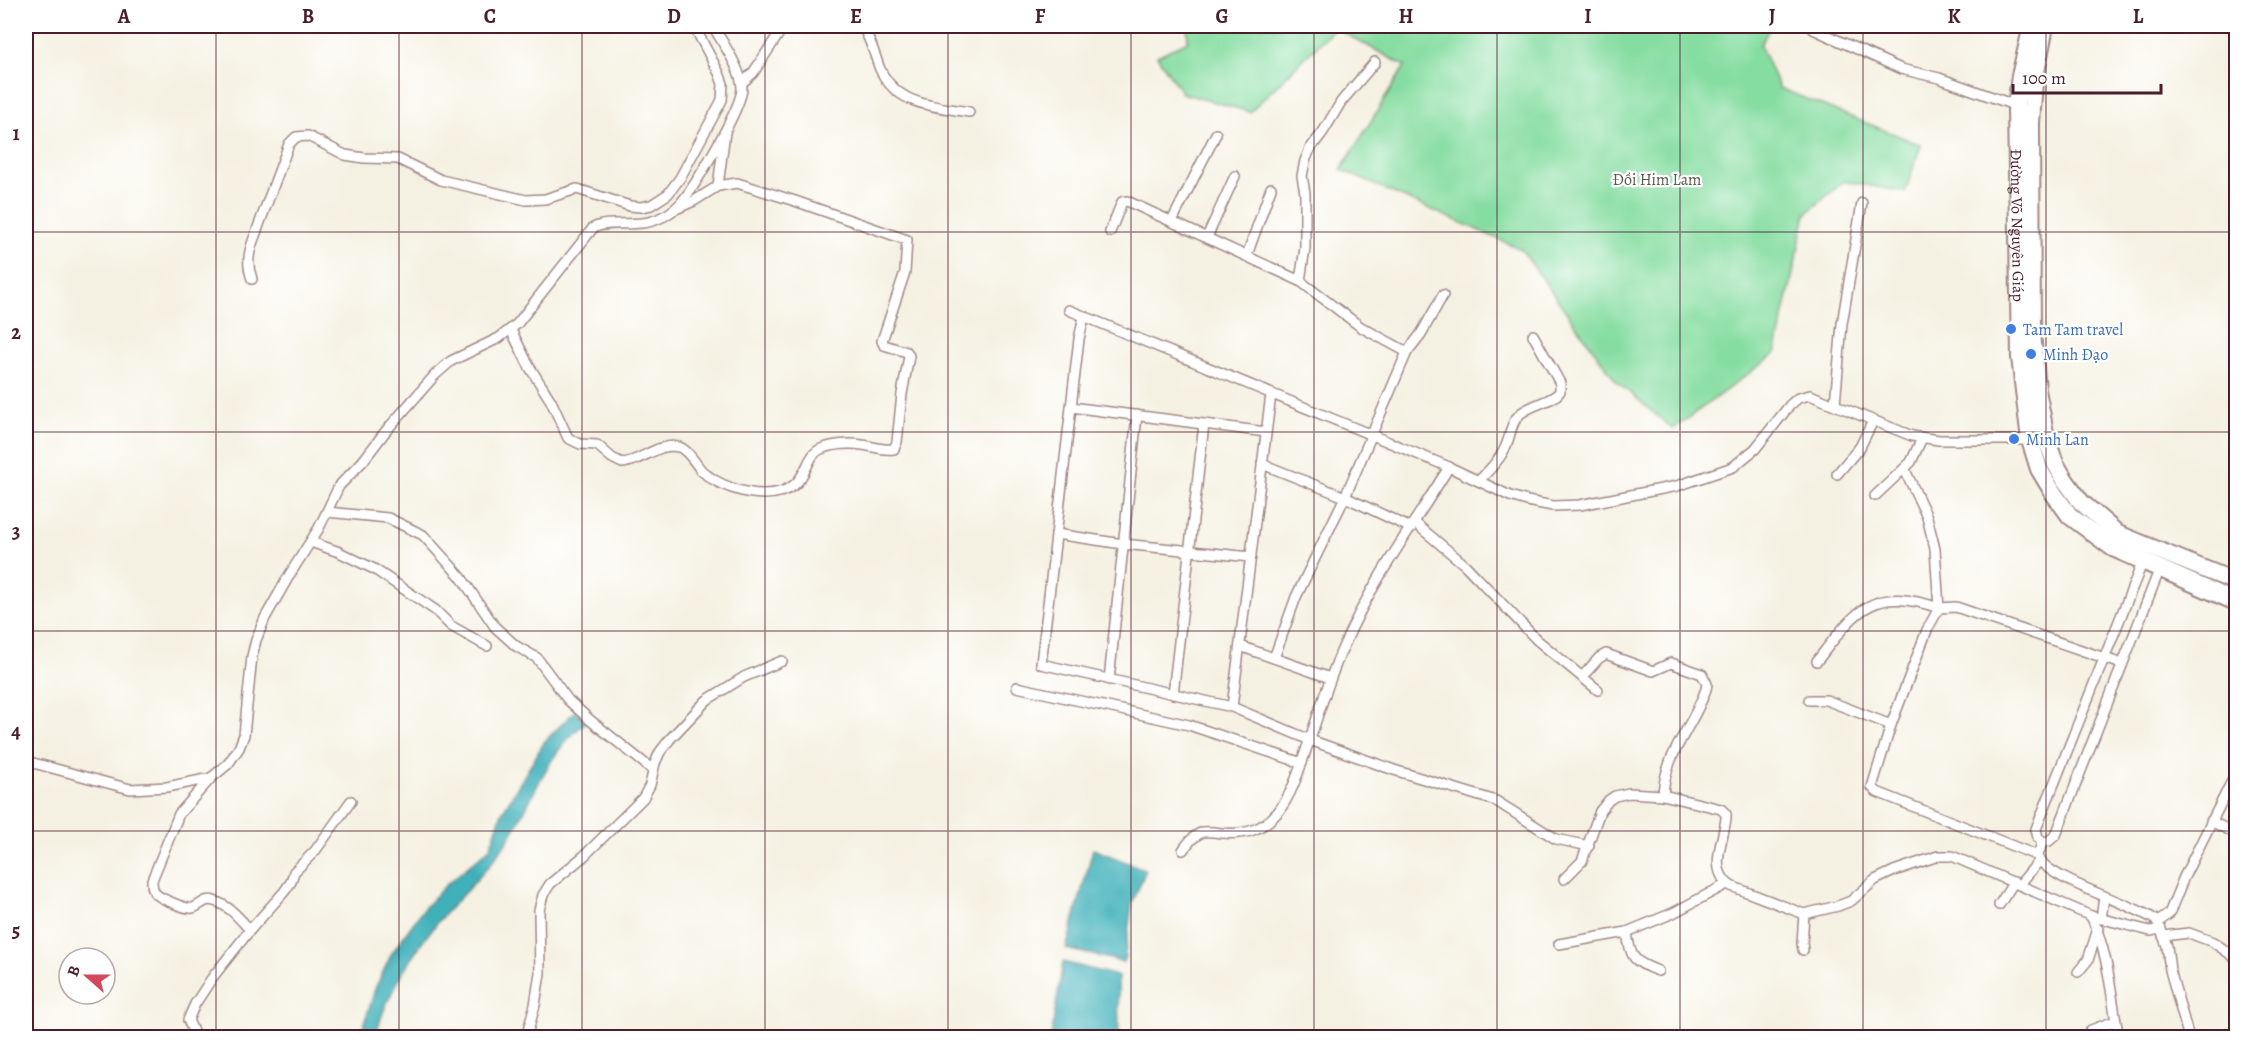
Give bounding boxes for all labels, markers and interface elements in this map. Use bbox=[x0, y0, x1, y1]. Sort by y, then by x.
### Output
text: A bbox=[117, 3, 131, 30]
text: B bbox=[302, 3, 314, 30]
text: C bbox=[484, 3, 496, 30]
text: D bbox=[667, 3, 681, 30]
text: E bbox=[850, 3, 862, 30]
text: F bbox=[1035, 3, 1046, 30]
text: G bbox=[1215, 3, 1229, 30]
text: H bbox=[1399, 3, 1414, 30]
text: I bbox=[1584, 3, 1592, 30]
text: J bbox=[1769, 3, 1776, 30]
text: K bbox=[1947, 3, 1961, 30]
text: L bbox=[2133, 3, 2144, 30]
scale bar bbox=[2013, 57, 2162, 95]
text: 100 m bbox=[2022, 66, 2066, 90]
text: 1 bbox=[12, 120, 20, 147]
street label: Đường Võ Nguyên Giáp bbox=[2005, 149, 2029, 302]
park label: Đồi Him Lam bbox=[1613, 169, 1701, 191]
text: 2 bbox=[11, 319, 21, 346]
place label: Tam Tam travel bbox=[2023, 319, 2123, 341]
marker: Tam Tam travel bbox=[2004, 322, 2018, 336]
place label: Minh Đạo bbox=[2043, 344, 2108, 366]
marker: Minh Đạo bbox=[2024, 347, 2038, 361]
place label: Minh Lan bbox=[2026, 429, 2089, 451]
marker: Minh Lan bbox=[2007, 432, 2021, 446]
text: 3 bbox=[12, 518, 20, 545]
text: 4 bbox=[11, 718, 21, 745]
text: 5 bbox=[12, 917, 20, 944]
north arrow bbox=[57, 946, 117, 1006]
text: B bbox=[62, 962, 86, 980]

